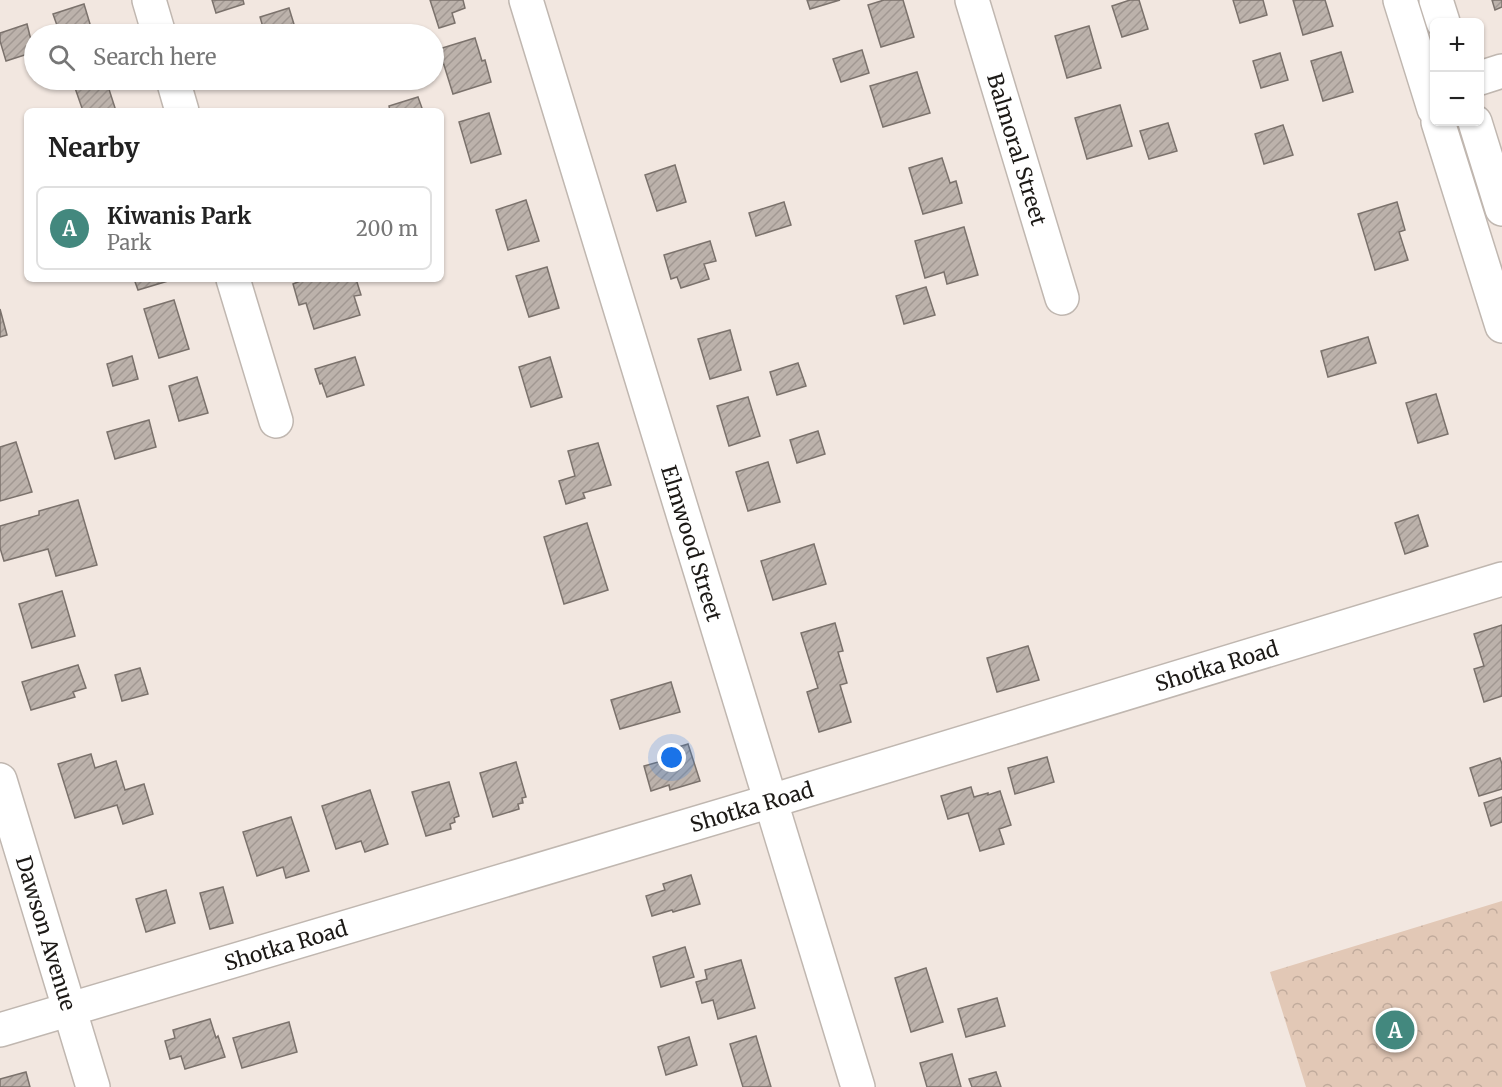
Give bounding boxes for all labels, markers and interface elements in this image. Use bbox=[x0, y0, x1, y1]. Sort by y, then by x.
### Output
map controls bbox=[1430, 18, 1484, 126]
button: + bbox=[1430, 18, 1484, 72]
search box bbox=[24, 24, 444, 90]
icon: search bbox=[45, 41, 78, 74]
text: Search here bbox=[93, 43, 216, 71]
street label: Balmoral Street bbox=[981, 70, 1053, 229]
button: − bbox=[1430, 72, 1484, 126]
text: Nearby bbox=[48, 131, 140, 164]
text: Kiwanis Park bbox=[107, 202, 251, 230]
text: A bbox=[62, 216, 77, 241]
text: 200 m bbox=[356, 216, 418, 241]
text: Park bbox=[107, 230, 151, 255]
street label: Elmwood Street bbox=[655, 462, 728, 624]
street label: Shotka Road bbox=[1152, 634, 1282, 697]
your location bbox=[657, 743, 686, 772]
street label: Shotka Road bbox=[687, 775, 817, 838]
street label: Dawson Avenue bbox=[10, 853, 83, 1014]
street label: Shotka Road bbox=[221, 914, 351, 976]
pin: A bbox=[1376, 1008, 1414, 1052]

